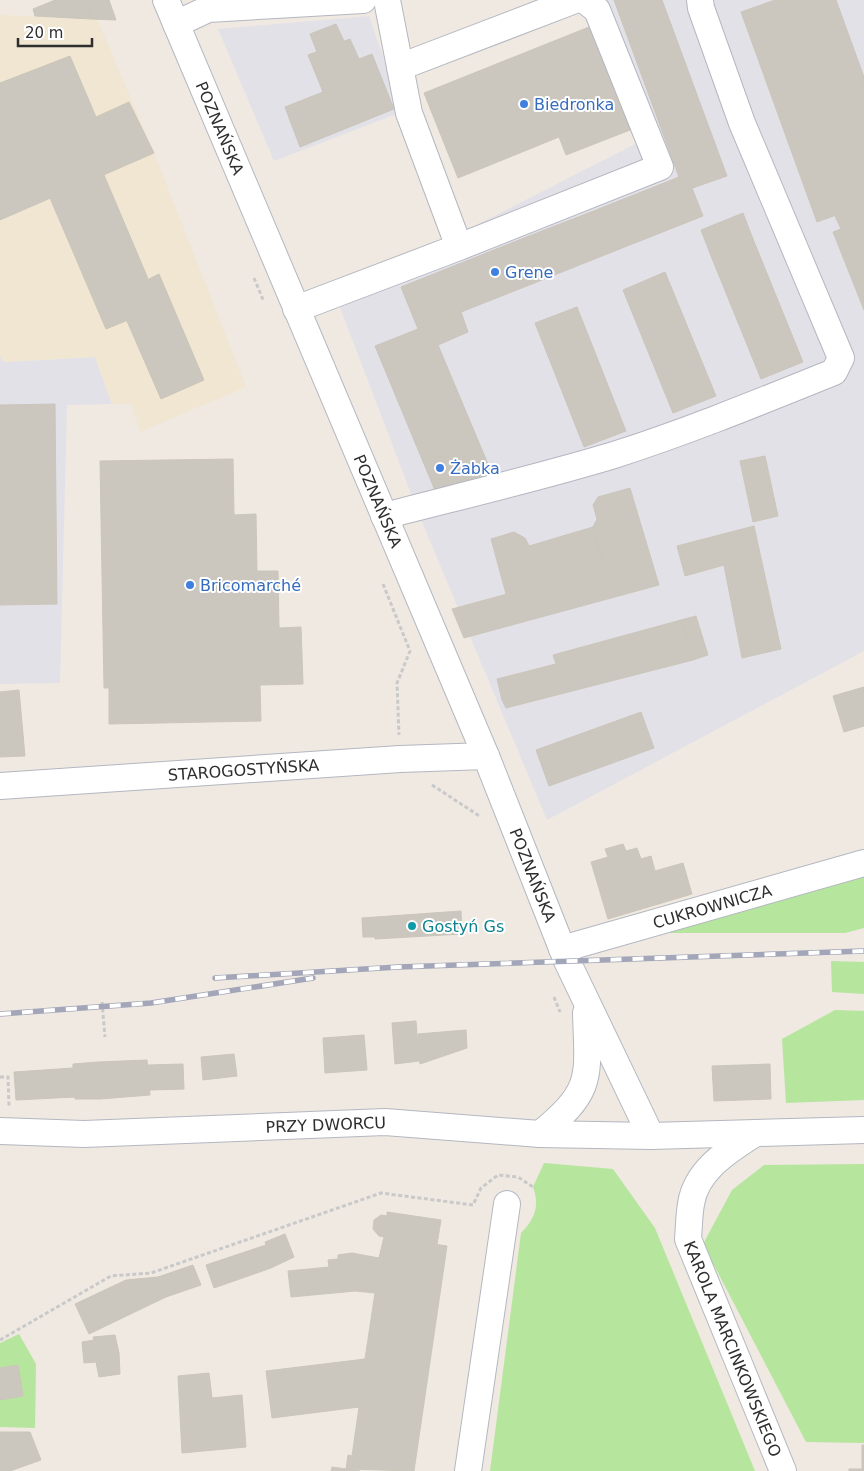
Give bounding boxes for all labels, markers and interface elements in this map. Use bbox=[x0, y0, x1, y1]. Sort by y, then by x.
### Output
scale bar bbox=[18, 15, 91, 47]
text: 20 m bbox=[25, 24, 63, 42]
street label: POZNAŃSKA bbox=[192, 79, 248, 178]
place label: Biedronka bbox=[534, 95, 614, 114]
marker: Biedronka bbox=[518, 98, 530, 110]
place label: Grene bbox=[505, 263, 553, 282]
marker: Grene bbox=[489, 266, 501, 278]
street label: POZNAŃSKA bbox=[350, 451, 406, 551]
place label: Żabka bbox=[450, 459, 500, 478]
marker: Żabka bbox=[434, 462, 446, 474]
place label: Bricomarché bbox=[200, 576, 301, 595]
marker: Bricomarché bbox=[184, 579, 196, 591]
street label: STAROGOSTYŃSKA bbox=[167, 755, 320, 784]
street label: POZNAŃSKA bbox=[506, 825, 560, 925]
street label: CUKROWNICZA bbox=[650, 880, 774, 932]
place label: Gostyń Gs bbox=[422, 917, 504, 936]
marker: Gostyń Gs bbox=[406, 920, 418, 932]
street label: PRZY DWORCU bbox=[265, 1112, 386, 1136]
street label: KAROLA MARCINKOWSKIEGO bbox=[680, 1238, 786, 1460]

